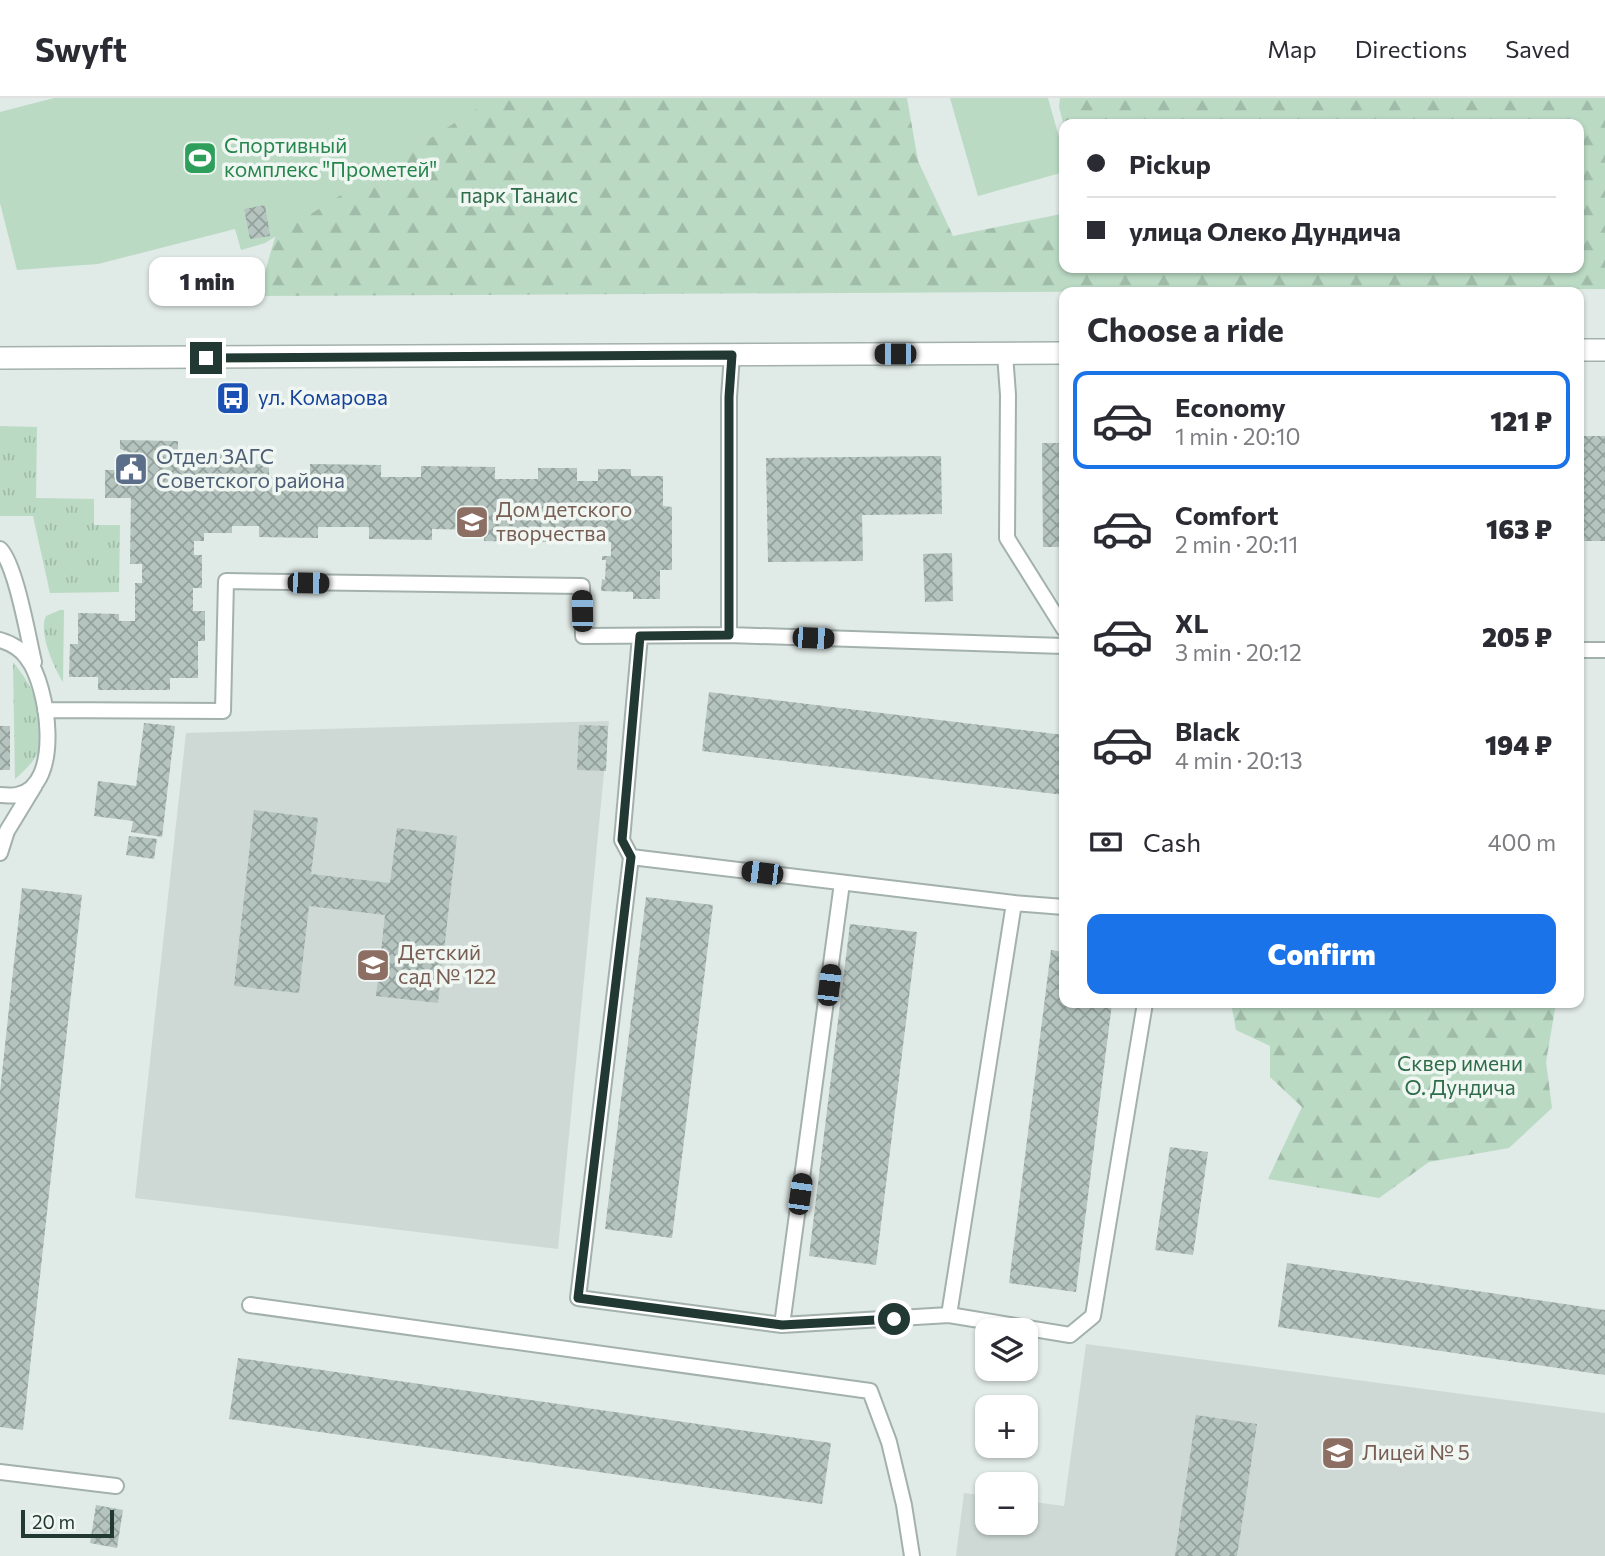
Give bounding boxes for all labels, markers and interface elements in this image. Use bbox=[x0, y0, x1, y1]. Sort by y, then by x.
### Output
text: Swyft bbox=[35, 28, 127, 69]
text: Map bbox=[1267, 34, 1317, 63]
text: Directions bbox=[1355, 34, 1467, 63]
text: Saved bbox=[1505, 34, 1570, 63]
place label: Спортивный комплекс "Прометей" bbox=[224, 132, 437, 181]
sports icon: Спортивный комплекс "Прометей" bbox=[181, 139, 219, 177]
text: Pickup bbox=[1129, 148, 1211, 179]
park label: парк Танаис bbox=[460, 182, 578, 207]
text: улица Олеко Дундича bbox=[1129, 215, 1401, 246]
callout: 1 min bbox=[148, 257, 264, 306]
text: 1 min bbox=[179, 267, 235, 295]
text: Choose a ride bbox=[1087, 309, 1284, 349]
route end bbox=[190, 342, 222, 374]
car bbox=[875, 344, 917, 365]
bus stop icon: ул. Комарова bbox=[214, 379, 252, 417]
place label: ул. Комарова bbox=[258, 384, 388, 409]
icon: car bbox=[1091, 389, 1154, 452]
text: Economy bbox=[1175, 391, 1286, 422]
text: 121 ₽ bbox=[1490, 405, 1552, 436]
text: 1 min · 20:10 bbox=[1175, 422, 1301, 450]
place label: Отдел ЗАГС Советского района bbox=[156, 443, 345, 492]
public building icon: Отдел ЗАГС Советского района bbox=[112, 450, 150, 488]
place label: Дом детского творчества bbox=[496, 496, 632, 545]
icon: car bbox=[1091, 497, 1154, 560]
text: Comfort bbox=[1175, 499, 1278, 530]
school or university icon: Дом детского творчества bbox=[453, 503, 491, 541]
text: 163 ₽ bbox=[1486, 513, 1552, 544]
text: 2 min · 20:11 bbox=[1175, 530, 1298, 558]
car bbox=[287, 572, 330, 594]
car bbox=[572, 590, 593, 632]
icon: car bbox=[1091, 605, 1154, 668]
text: XL bbox=[1175, 607, 1209, 638]
text: 205 ₽ bbox=[1482, 621, 1552, 652]
car bbox=[792, 627, 835, 649]
text: 3 min · 20:12 bbox=[1175, 638, 1302, 666]
icon: car bbox=[1091, 713, 1154, 776]
text: Black bbox=[1175, 715, 1241, 746]
text: 194 ₽ bbox=[1485, 729, 1552, 760]
text: 4 min · 20:13 bbox=[1175, 746, 1303, 774]
icon: cash bbox=[1087, 823, 1125, 861]
text: Cash bbox=[1143, 826, 1201, 857]
text: 400 m bbox=[1488, 828, 1556, 856]
car bbox=[740, 860, 785, 886]
button: Confirm bbox=[1087, 914, 1556, 994]
place label: Детский сад № 122 bbox=[398, 939, 497, 988]
school or university icon: Детский сад № 122 bbox=[354, 946, 392, 984]
car bbox=[817, 963, 842, 1007]
park label: Сквер имени О. Дундича bbox=[1397, 1050, 1523, 1099]
car bbox=[787, 1172, 814, 1216]
route start bbox=[878, 1303, 910, 1335]
map controls bbox=[975, 1318, 1038, 1535]
button: layers bbox=[975, 1318, 1038, 1381]
button: + bbox=[975, 1395, 1038, 1458]
school or university icon: Лицей № 5 bbox=[1319, 1434, 1357, 1472]
place label: Лицей № 5 bbox=[1362, 1439, 1470, 1464]
button: − bbox=[975, 1472, 1038, 1535]
scale bar bbox=[21, 1507, 114, 1539]
text: 20 m bbox=[32, 1510, 75, 1533]

